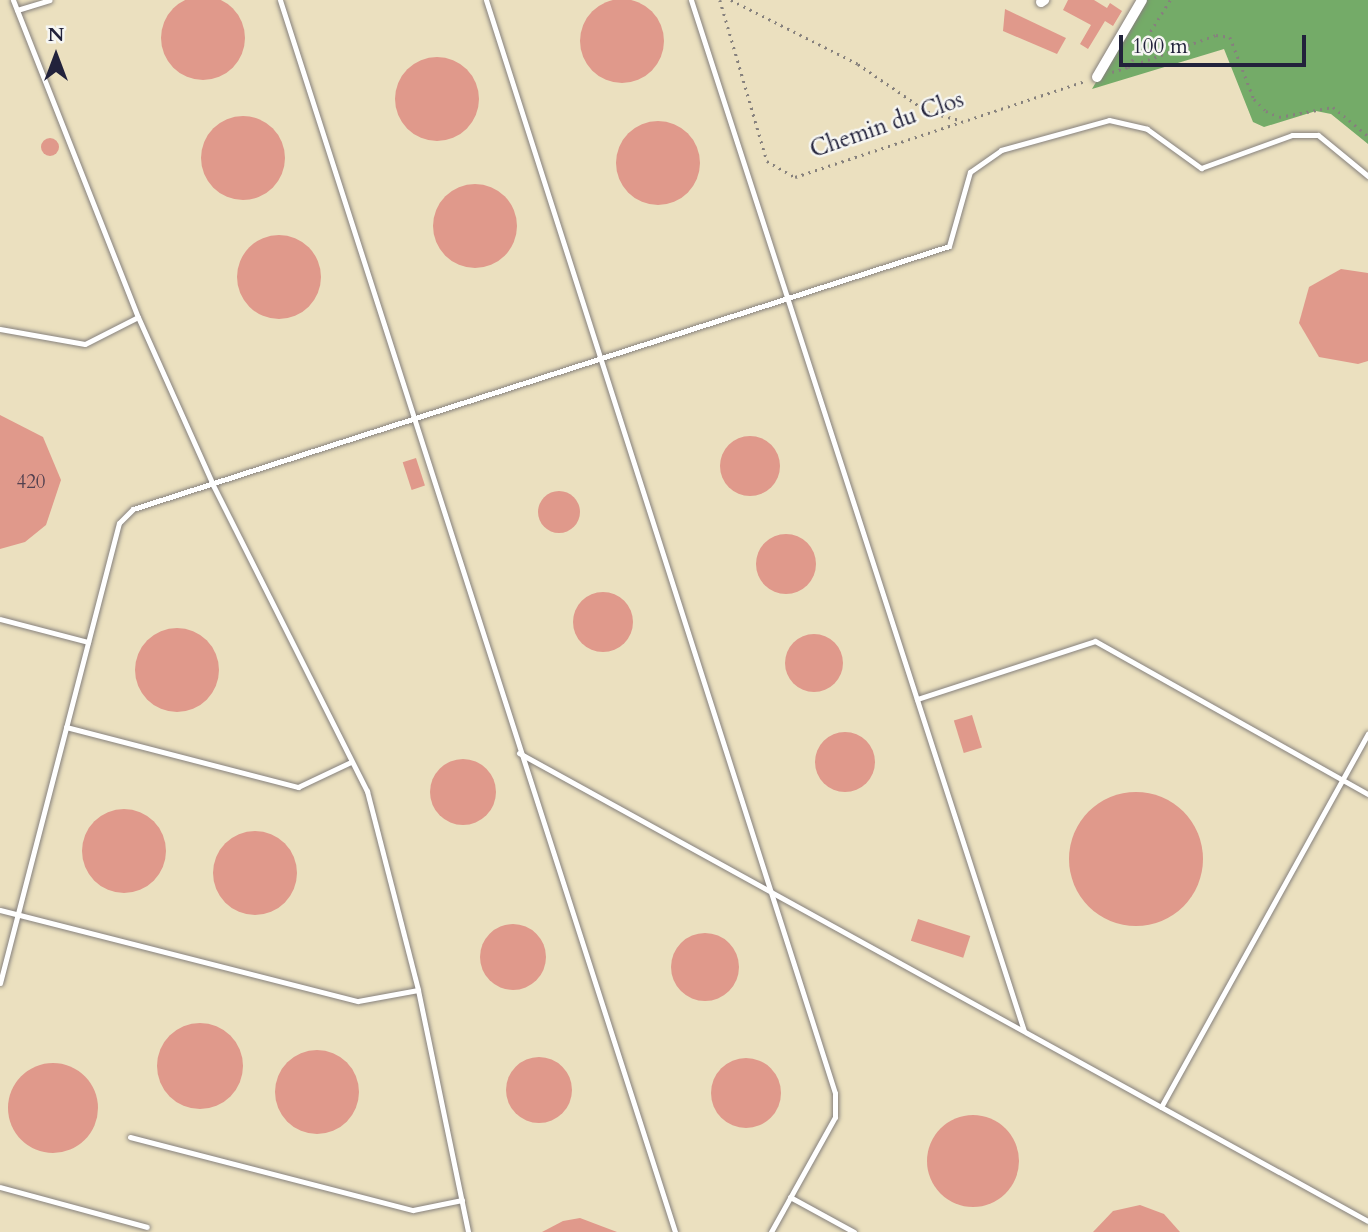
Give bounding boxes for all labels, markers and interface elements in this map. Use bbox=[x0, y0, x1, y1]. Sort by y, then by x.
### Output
north arrow bbox=[21, 21, 91, 91]
scale bar bbox=[1123, 21, 1310, 65]
text: N bbox=[48, 22, 64, 48]
text: 100 m bbox=[1132, 32, 1188, 61]
street label: Chemin du Clos bbox=[807, 86, 967, 164]
house number: 420 bbox=[16, 472, 46, 494]

